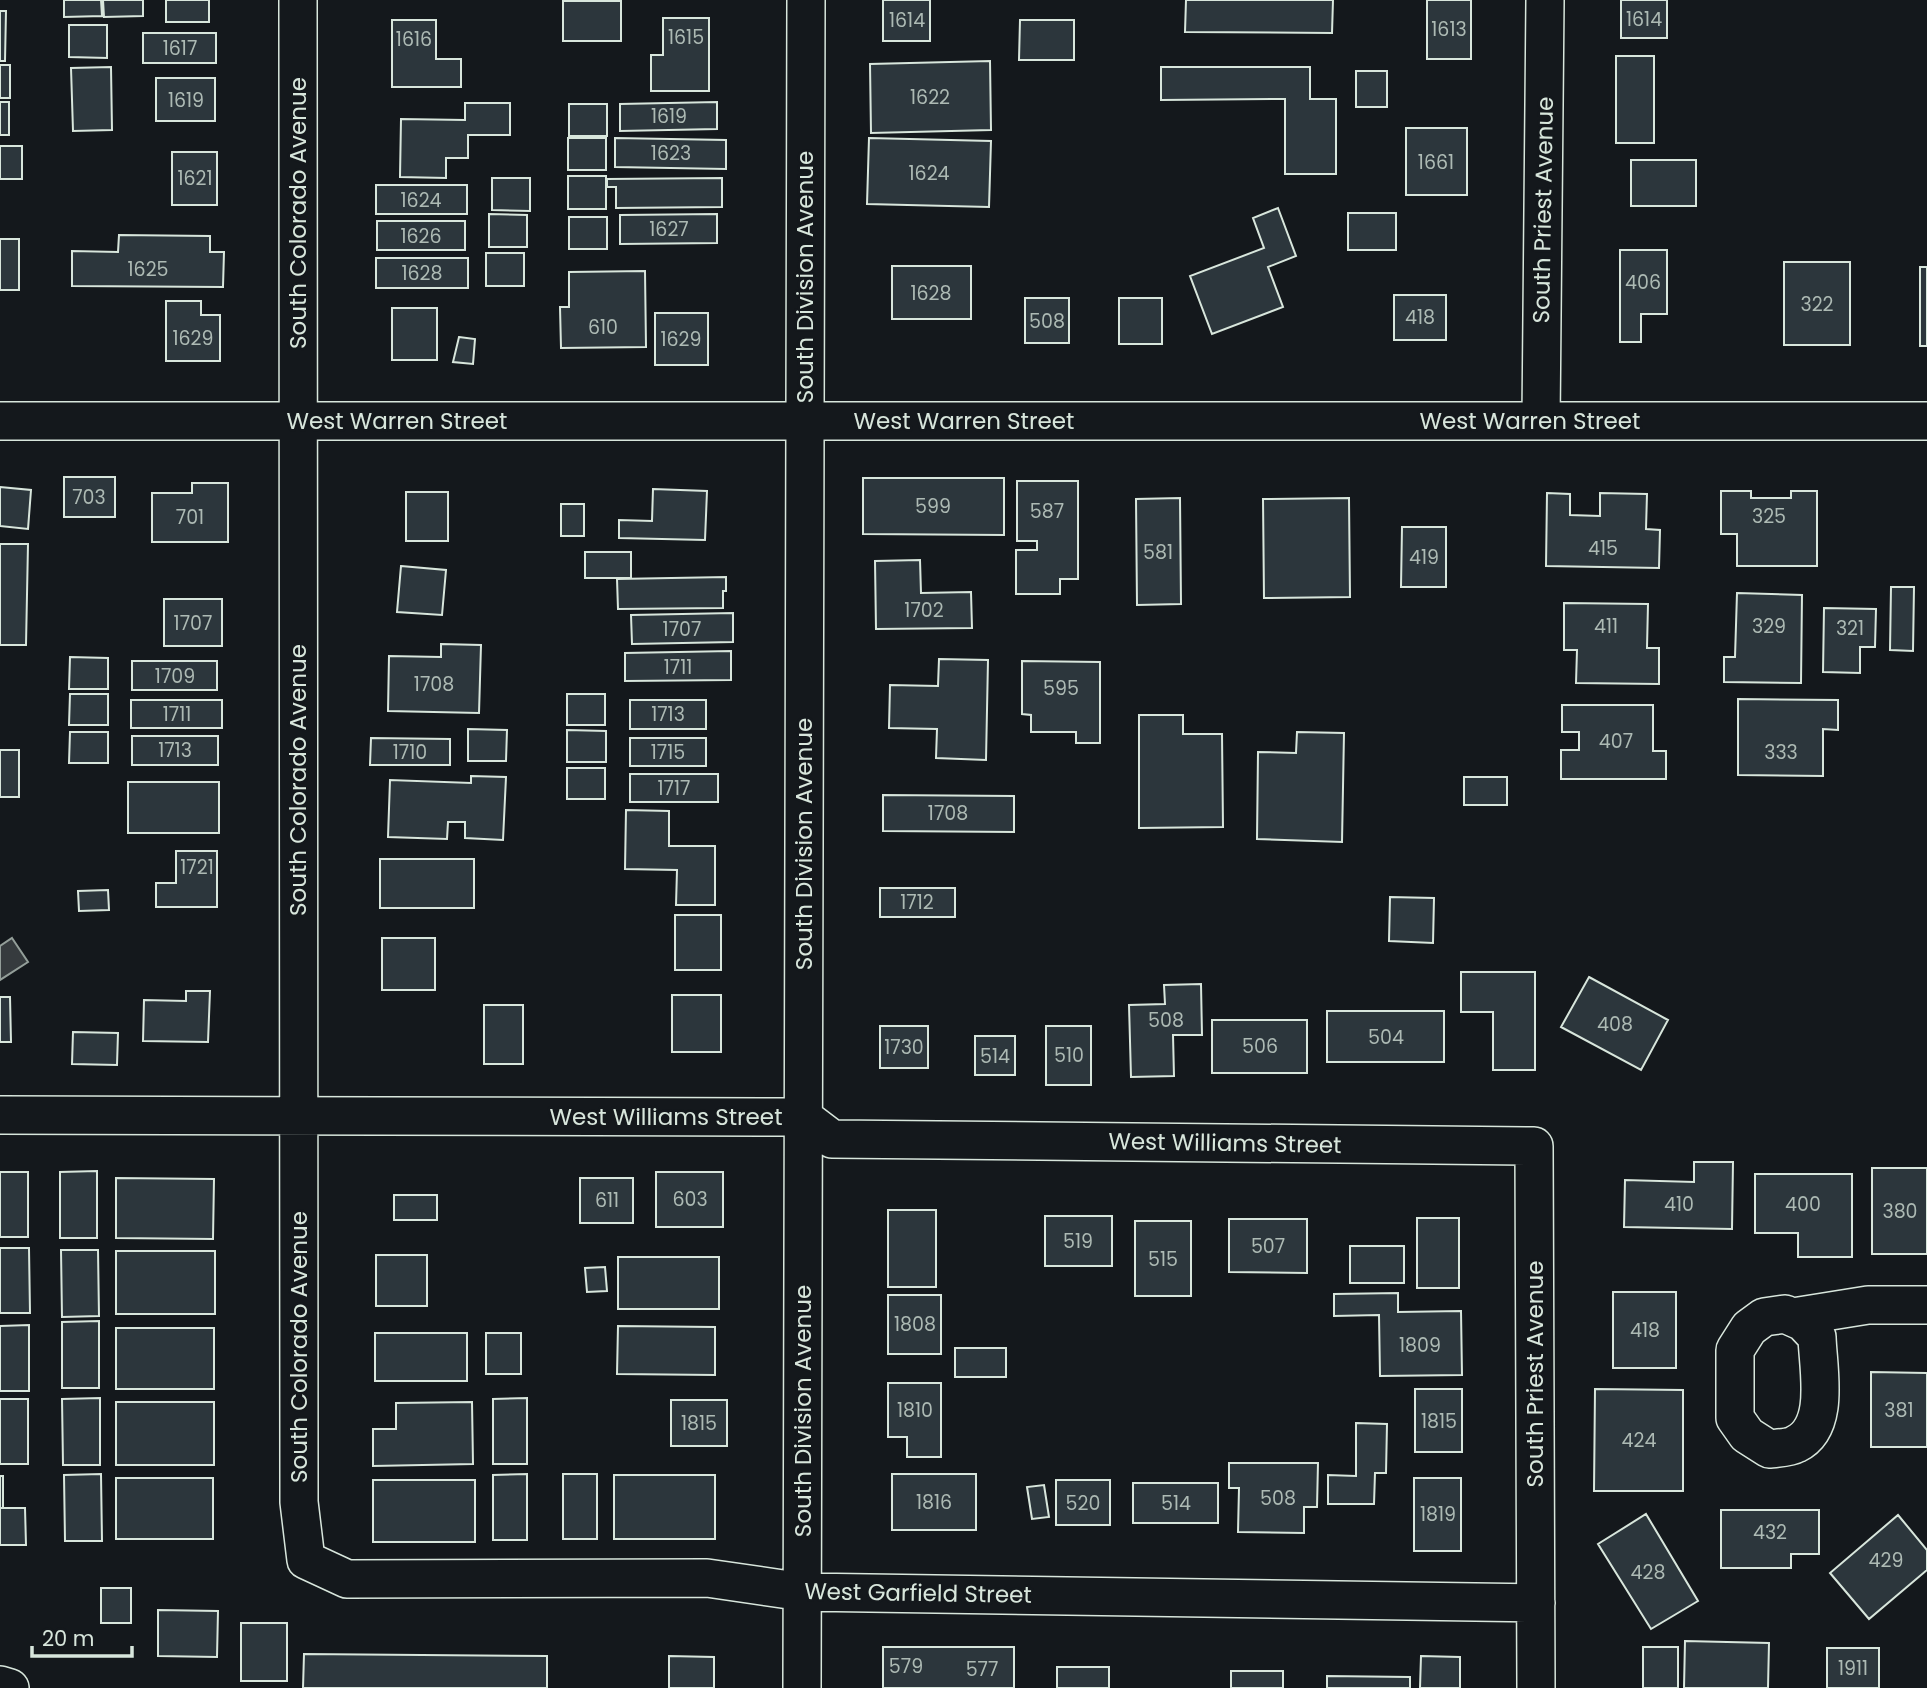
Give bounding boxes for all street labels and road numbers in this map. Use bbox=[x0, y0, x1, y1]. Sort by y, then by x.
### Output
street label: South Colorado Avenue bbox=[282, 77, 314, 349]
street label: South Priest Avenue bbox=[1525, 96, 1561, 324]
street label: South Division Avenue bbox=[789, 151, 821, 403]
street label: West Warren Street bbox=[287, 405, 507, 437]
street label: West Warren Street bbox=[854, 405, 1074, 437]
street label: West Warren Street bbox=[1420, 405, 1640, 437]
street label: South Colorado Avenue bbox=[282, 644, 314, 916]
street label: South Division Avenue bbox=[788, 718, 820, 970]
street label: West Williams Street bbox=[549, 1101, 783, 1133]
street label: West Williams Street bbox=[1108, 1125, 1342, 1161]
street label: South Colorado Avenue bbox=[283, 1211, 315, 1483]
street label: South Priest Avenue bbox=[1519, 1261, 1551, 1487]
street label: South Division Avenue bbox=[787, 1285, 819, 1537]
street label: West Garfield Street bbox=[804, 1575, 1032, 1611]

